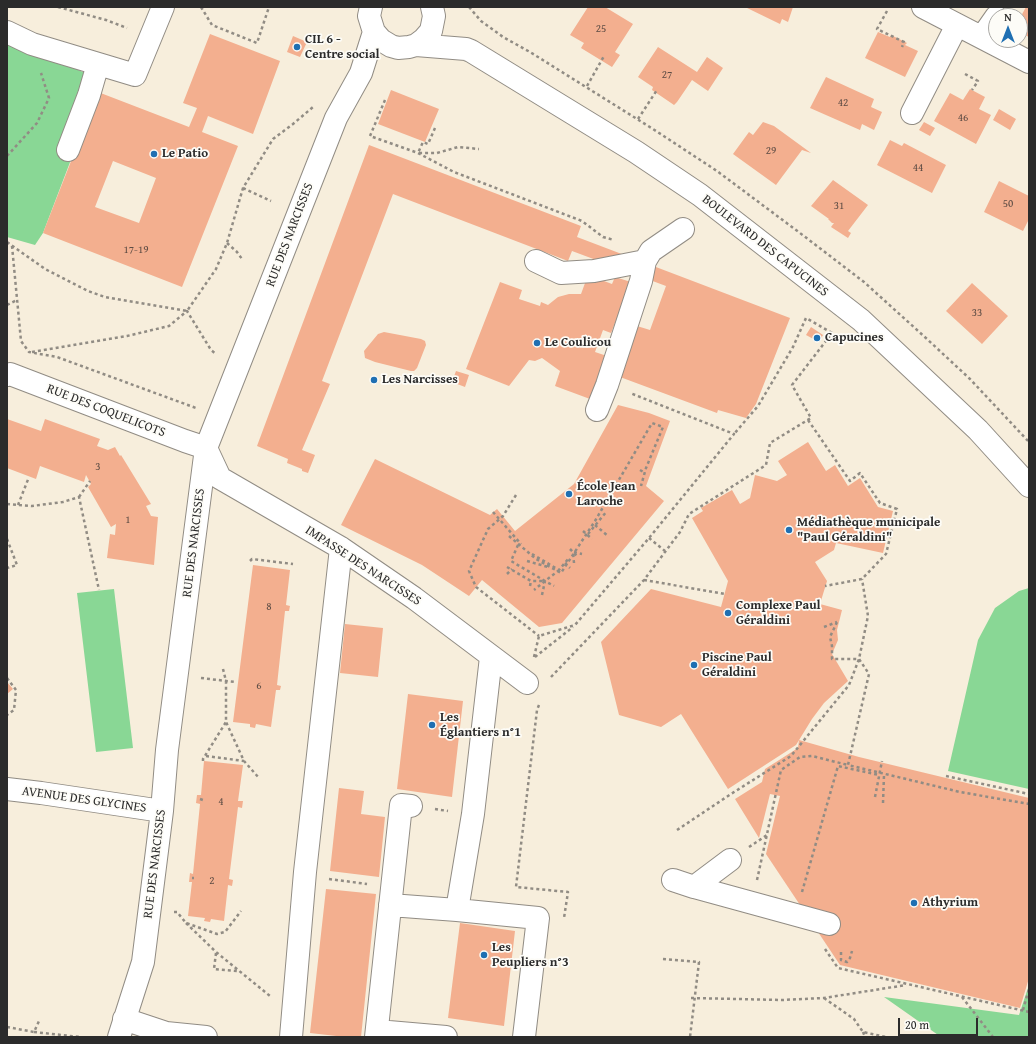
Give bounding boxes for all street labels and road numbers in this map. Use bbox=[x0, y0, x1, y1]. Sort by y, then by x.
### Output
street label: RUE DES NARCISSES bbox=[263, 181, 317, 289]
street label: BOULEVARD DES CAPUCINES bbox=[699, 192, 831, 300]
street label: RUE DES COQUELICOTS bbox=[44, 381, 168, 441]
street label: RUE DES NARCISSES bbox=[180, 488, 208, 598]
street label: IMPASSE DES NARCISSES bbox=[302, 523, 424, 609]
street label: AVENUE DES GLYCINES bbox=[21, 784, 147, 816]
street label: RUE DES NARCISSES bbox=[141, 809, 169, 919]

